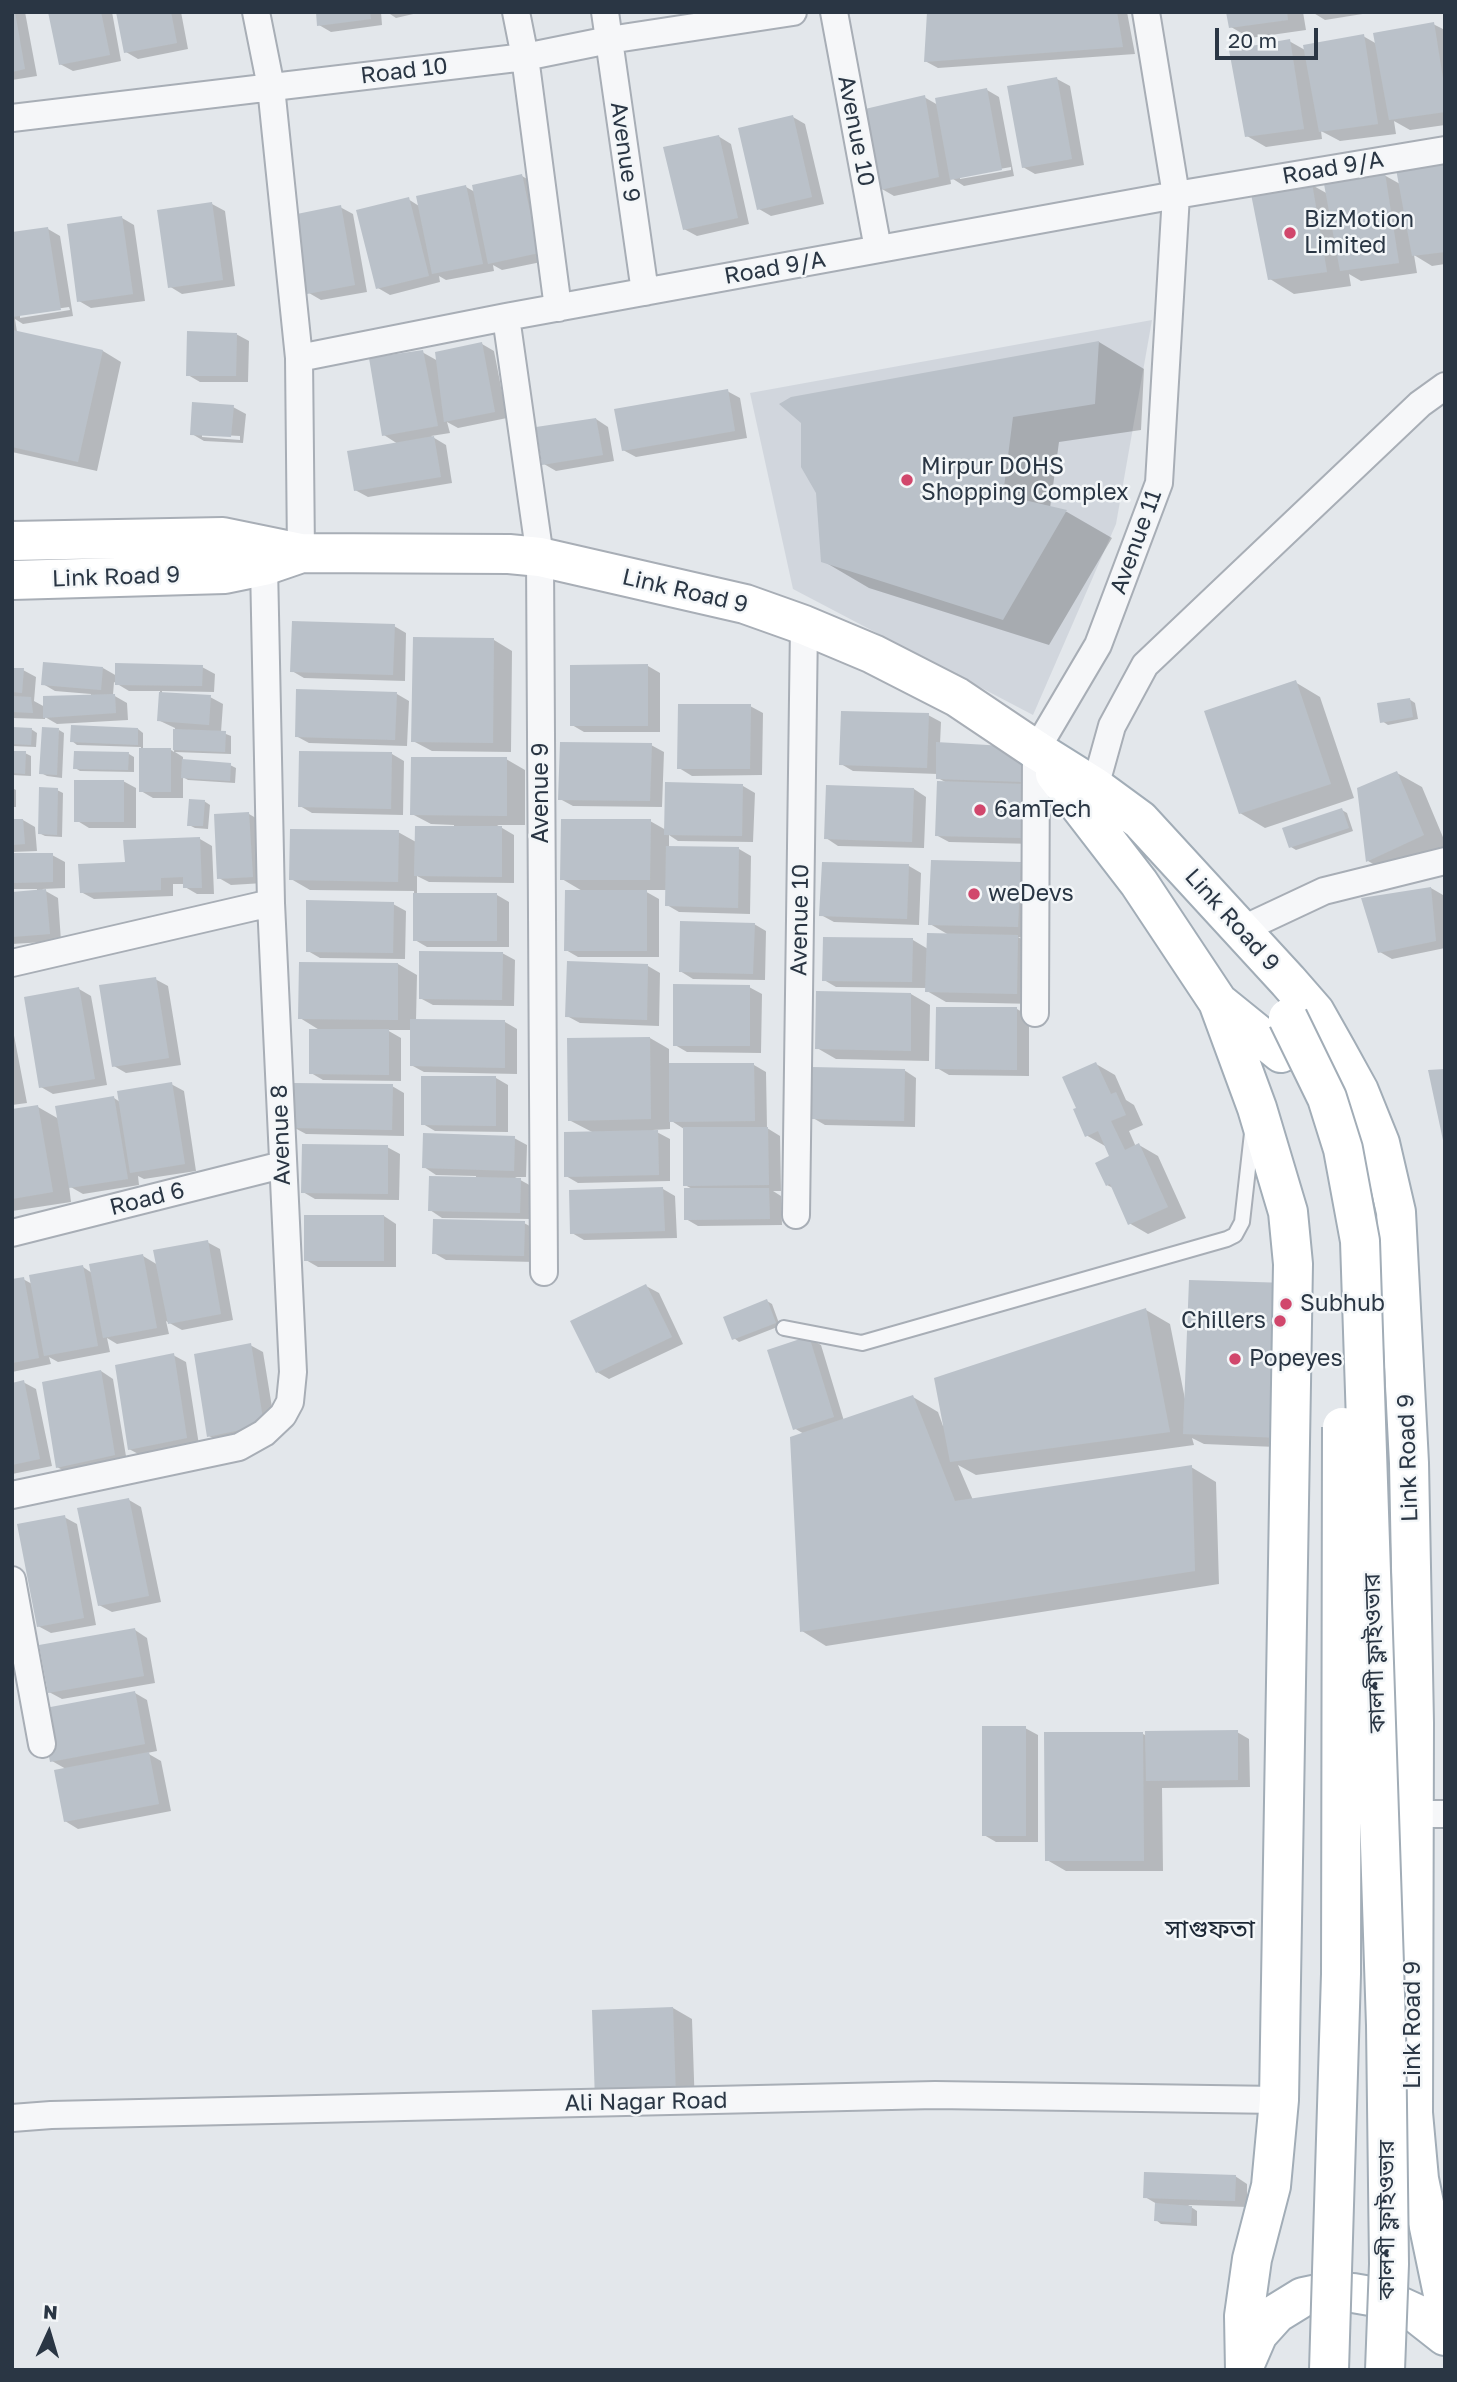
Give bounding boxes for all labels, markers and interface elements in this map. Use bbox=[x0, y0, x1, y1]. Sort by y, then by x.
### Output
scale bar bbox=[1219, 14, 1322, 58]
text: 20 m bbox=[1228, 27, 1277, 53]
street label: Road 10 bbox=[359, 52, 449, 90]
street label: Avenue 10 bbox=[832, 73, 880, 189]
street label: Avenue 9 bbox=[604, 100, 646, 204]
street label: Road 9/A bbox=[1280, 146, 1386, 190]
place label: BizMotion Limited bbox=[1304, 206, 1414, 260]
marker: BizMotion Limited bbox=[1282, 225, 1298, 241]
street label: Road 9/A bbox=[722, 246, 828, 290]
place label: Mirpur DOHS Shopping Complex bbox=[921, 453, 1129, 507]
marker: Mirpur DOHS Shopping Complex bbox=[899, 472, 915, 488]
street label: Avenue 11 bbox=[1104, 486, 1168, 598]
street label: Link Road 9 bbox=[51, 561, 181, 593]
street label: Link Road 9 bbox=[619, 563, 751, 619]
street label: Avenue 9 bbox=[527, 743, 555, 843]
place label: 6amTech bbox=[994, 796, 1091, 824]
marker: 6amTech bbox=[972, 802, 988, 818]
street label: Link Road 9 bbox=[1179, 863, 1285, 977]
street label: Avenue 10 bbox=[785, 864, 815, 976]
place label: weDevs bbox=[988, 880, 1074, 908]
marker: weDevs bbox=[966, 886, 982, 902]
street label: Avenue 8 bbox=[265, 1084, 297, 1186]
street label: Road 6 bbox=[107, 1176, 187, 1222]
place label: Subhub bbox=[1300, 1290, 1385, 1318]
marker: Subhub bbox=[1278, 1296, 1294, 1312]
place label: Chillers bbox=[1181, 1307, 1266, 1335]
marker: Chillers bbox=[1272, 1313, 1288, 1329]
place label: Popeyes bbox=[1249, 1345, 1343, 1373]
marker: Popeyes bbox=[1227, 1351, 1243, 1367]
street label: Link Road 9 bbox=[1392, 1393, 1424, 1523]
street label: কালশী ফ্লাইওভার bbox=[1358, 1573, 1392, 1733]
district label: সাগুফতা bbox=[1165, 1914, 1255, 1946]
street label: Link Road 9 bbox=[1399, 1961, 1427, 2089]
street label: Ali Nagar Road bbox=[564, 2087, 728, 2117]
street label: কালশী ফ্লাইওভার bbox=[1373, 2140, 1401, 2300]
north arrow bbox=[14, 2298, 84, 2368]
text: N bbox=[42, 2300, 59, 2324]

